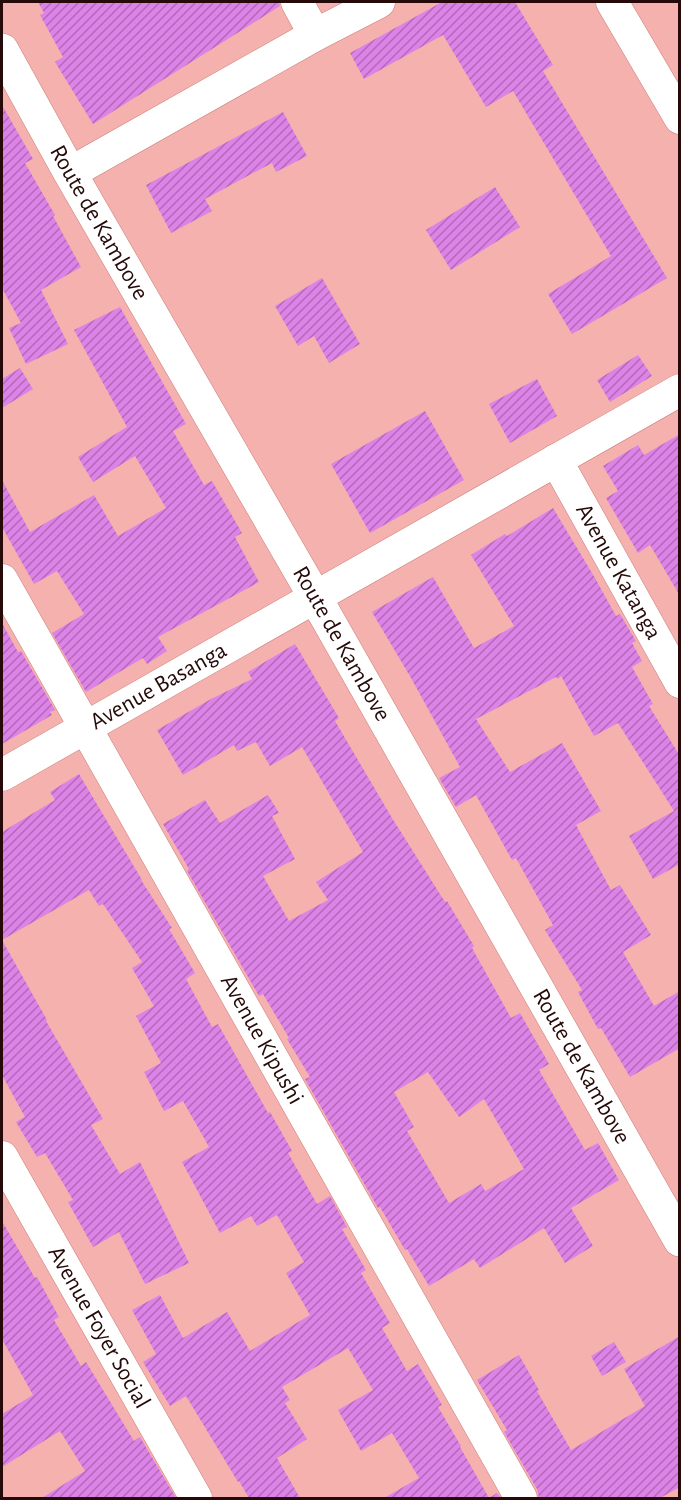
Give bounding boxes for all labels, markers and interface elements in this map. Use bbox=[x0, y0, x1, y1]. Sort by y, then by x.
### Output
street label: Route de Kambove bbox=[45, 141, 153, 304]
street label: Avenue Katanga bbox=[571, 500, 666, 644]
street label: Route de Kambove bbox=[288, 562, 395, 725]
street label: Avenue Basanga bbox=[86, 638, 231, 734]
street label: Avenue Kipushi bbox=[216, 971, 308, 1108]
street label: Route de Kambove bbox=[528, 985, 635, 1148]
street label: Avenue Foyer Social bbox=[43, 1242, 154, 1413]

